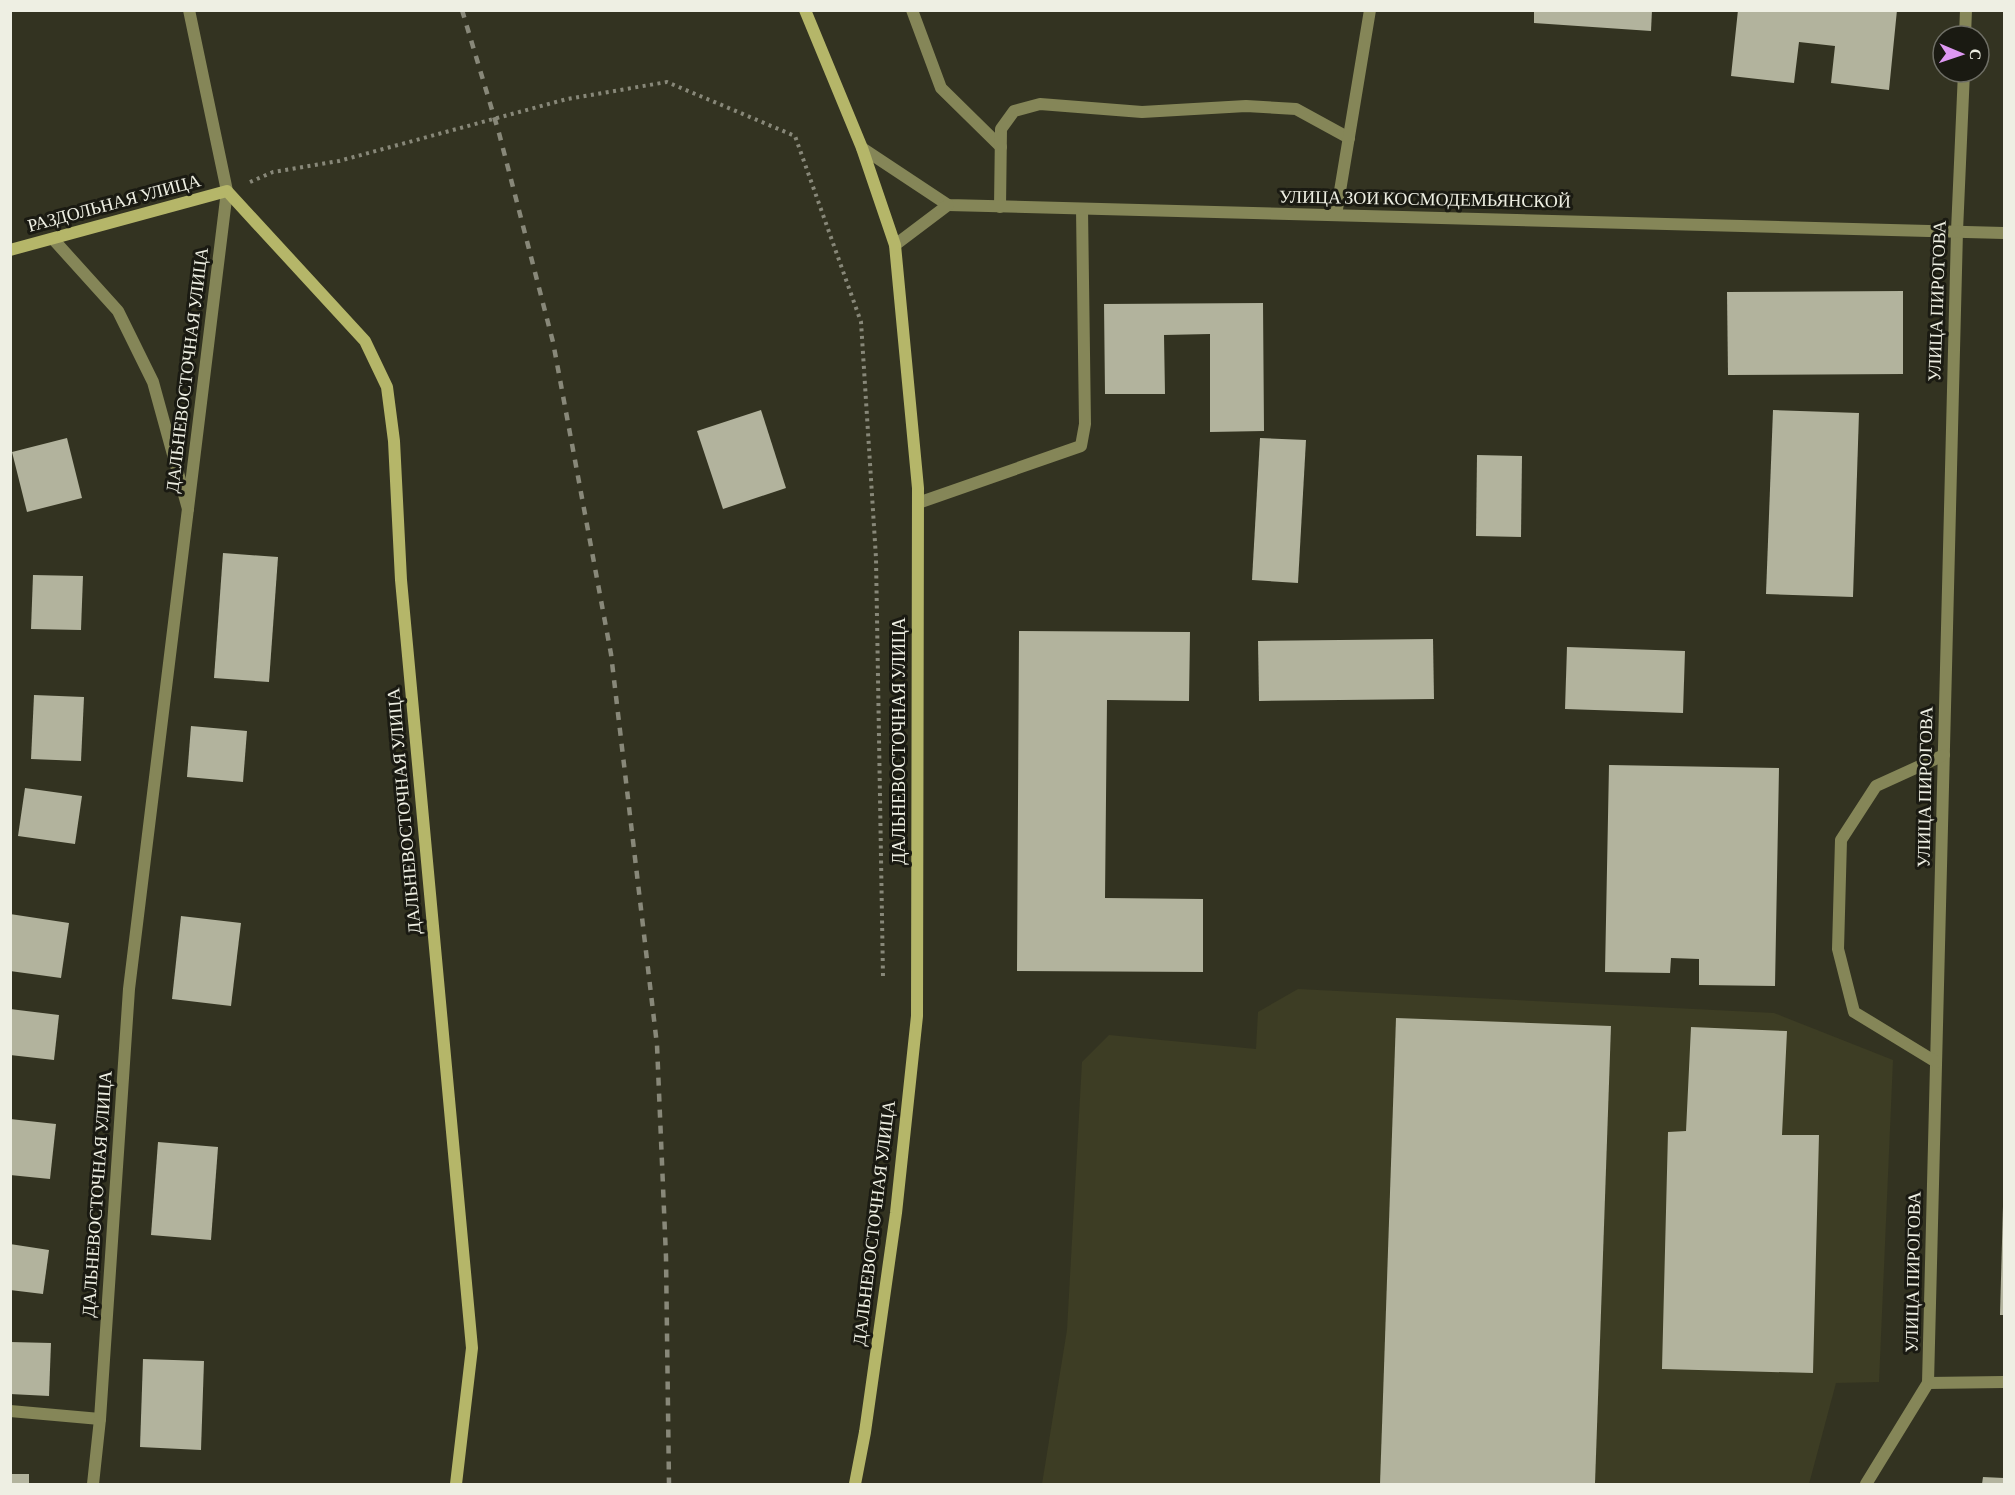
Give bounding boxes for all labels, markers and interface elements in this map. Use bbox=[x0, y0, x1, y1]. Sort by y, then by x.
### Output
north arrow bbox=[1931, 24, 1991, 84]
text: С bbox=[1967, 48, 1984, 61]
street label: РАЗДОЛЬНАЯ УЛИЦА bbox=[25, 170, 203, 236]
street label: УЛИЦА ЗОИ КОСМОДЕМЬЯНСКОЙ bbox=[1279, 186, 1571, 212]
street label: УЛИЦА ПИРОГОВА bbox=[1924, 220, 1950, 382]
street label: ДАЛЬНЕВОСТОЧНАЯ УЛИЦА bbox=[162, 246, 212, 494]
street label: ДАЛЬНЕВОСТОЧНАЯ УЛИЦА bbox=[889, 617, 909, 865]
street label: ДАЛЬНЕВОСТОЧНАЯ УЛИЦА bbox=[383, 687, 425, 935]
street label: УЛИЦА ПИРОГОВА bbox=[1914, 706, 1936, 868]
street label: ДАЛЬНЕВОСТОЧНАЯ УЛИЦА bbox=[78, 1070, 116, 1318]
street label: ДАЛЬНЕВОСТОЧНАЯ УЛИЦА bbox=[849, 1099, 899, 1347]
street label: УЛИЦА ПИРОГОВА bbox=[1902, 1191, 1924, 1353]

